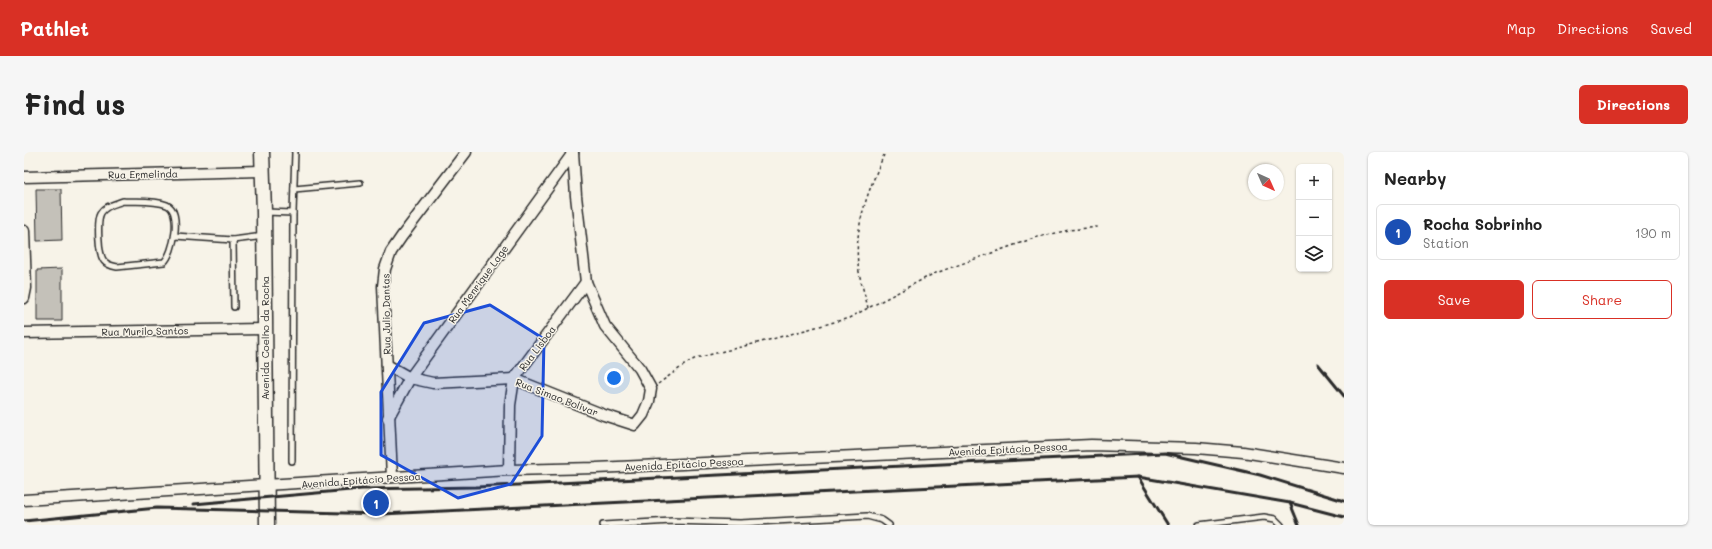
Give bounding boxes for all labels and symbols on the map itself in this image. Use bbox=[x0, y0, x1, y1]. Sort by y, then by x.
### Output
north arrow bbox=[1248, 164, 1284, 200]
street label: Rua Ermelinda bbox=[108, 166, 178, 182]
street label: Rua Menrique Lage bbox=[445, 242, 511, 326]
street label: Rua Julio Dantas bbox=[378, 273, 394, 355]
street label: Avenida Coelho da Rocha bbox=[258, 276, 272, 400]
street label: Rua Murilo Santos bbox=[101, 323, 189, 339]
street label: Rua Lisboa bbox=[515, 323, 559, 373]
your location bbox=[604, 368, 624, 388]
street label: Rua Simao Bolivar bbox=[514, 375, 600, 419]
street label: Avenida Epitácio Pessoa bbox=[948, 439, 1068, 459]
street label: Avenida Epitácio Pessoa bbox=[624, 454, 744, 474]
street label: Avenida Epitácio Pessoa bbox=[301, 469, 421, 491]
pin: 1 bbox=[363, 488, 389, 518]

